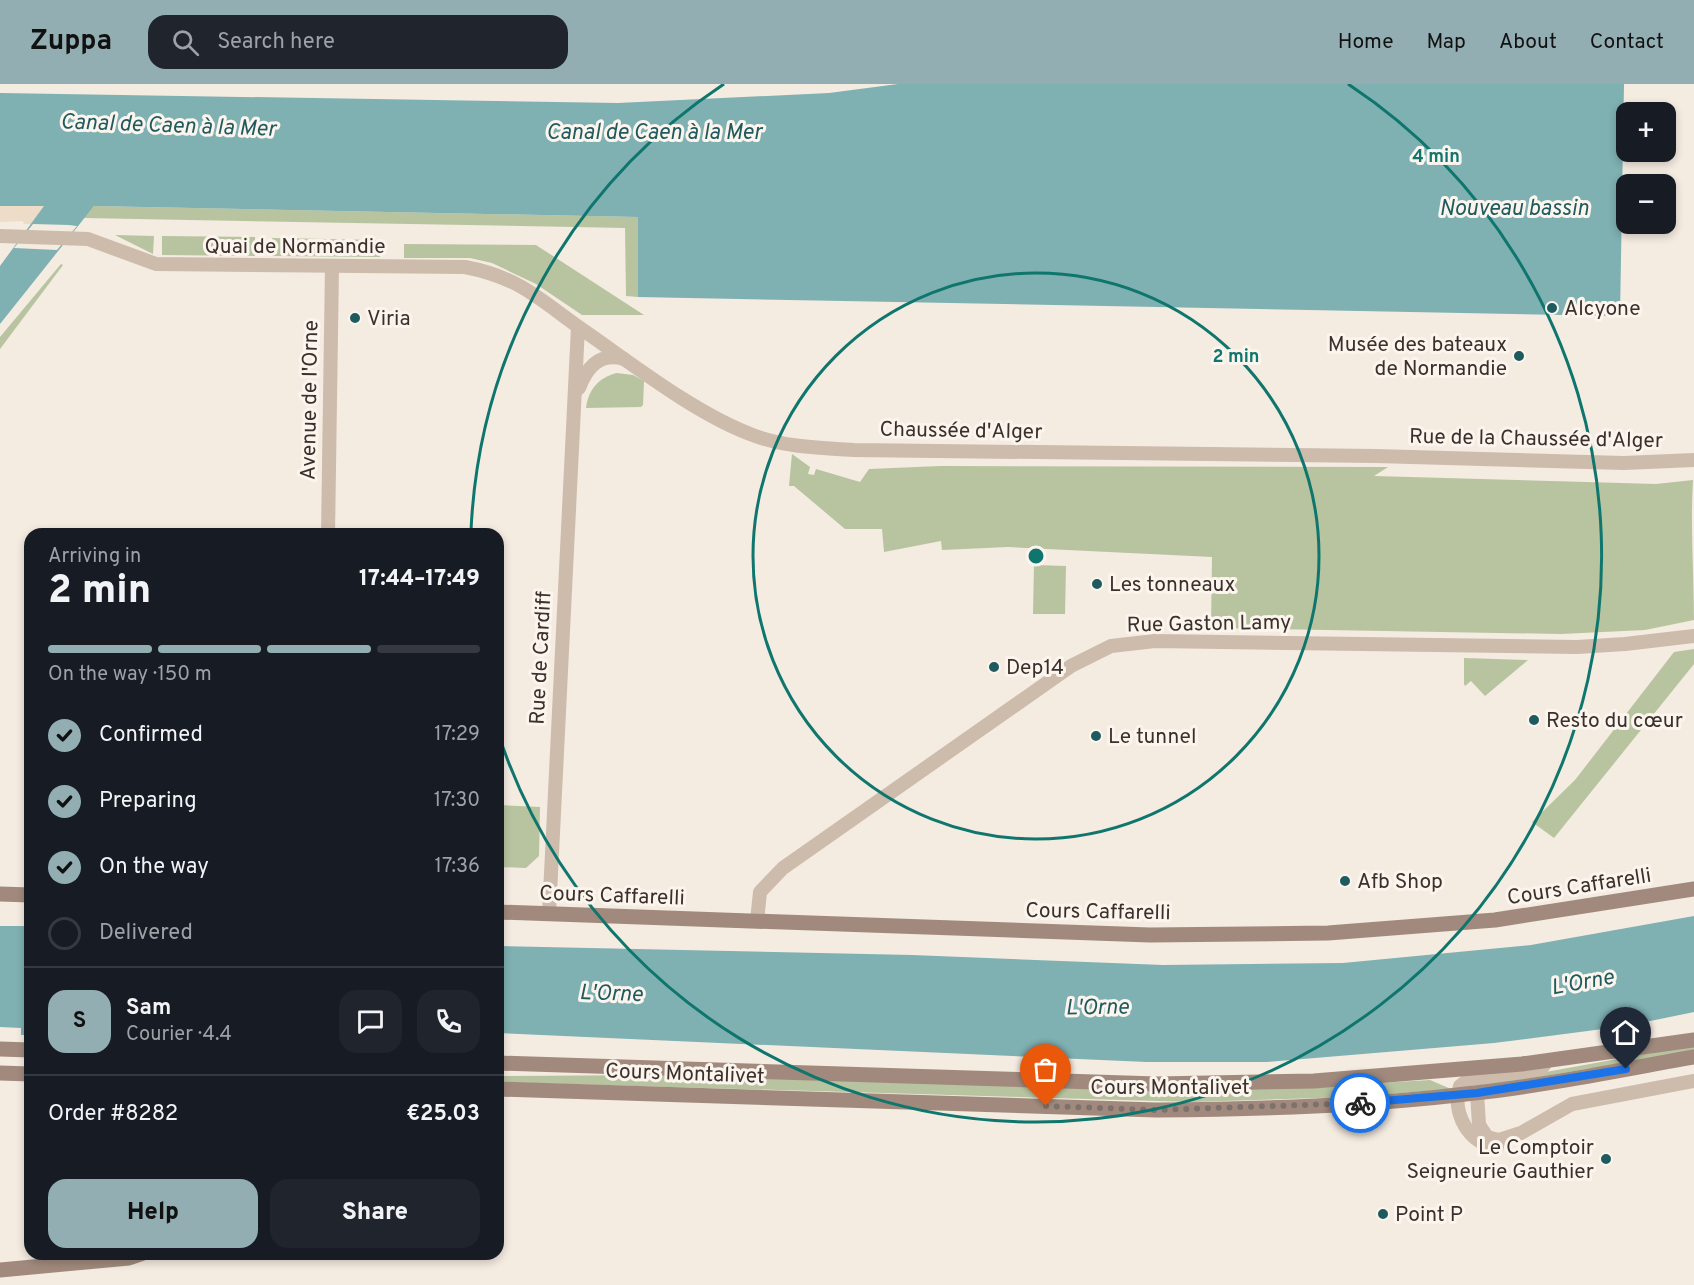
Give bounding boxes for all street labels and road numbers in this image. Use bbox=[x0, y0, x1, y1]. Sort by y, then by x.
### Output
street label: Quai de Normandie bbox=[204, 234, 386, 261]
street label: Avenue de l'Orne bbox=[296, 320, 325, 480]
street label: Chaussée d'Alger bbox=[879, 417, 1043, 446]
street label: Rue de la Chaussée d'Alger bbox=[1409, 424, 1663, 455]
street label: Rue de Cardiff bbox=[525, 591, 558, 725]
street label: Rue Gaston Lamy bbox=[1126, 610, 1292, 639]
street label: Cours Caffarelli bbox=[1505, 863, 1653, 912]
street label: Cours Caffarelli bbox=[539, 880, 685, 913]
street label: Cours Caffarelli bbox=[1025, 898, 1171, 927]
street label: Cours Montalivet bbox=[605, 1058, 765, 1091]
street label: Cours Montalivet bbox=[1090, 1075, 1250, 1102]

